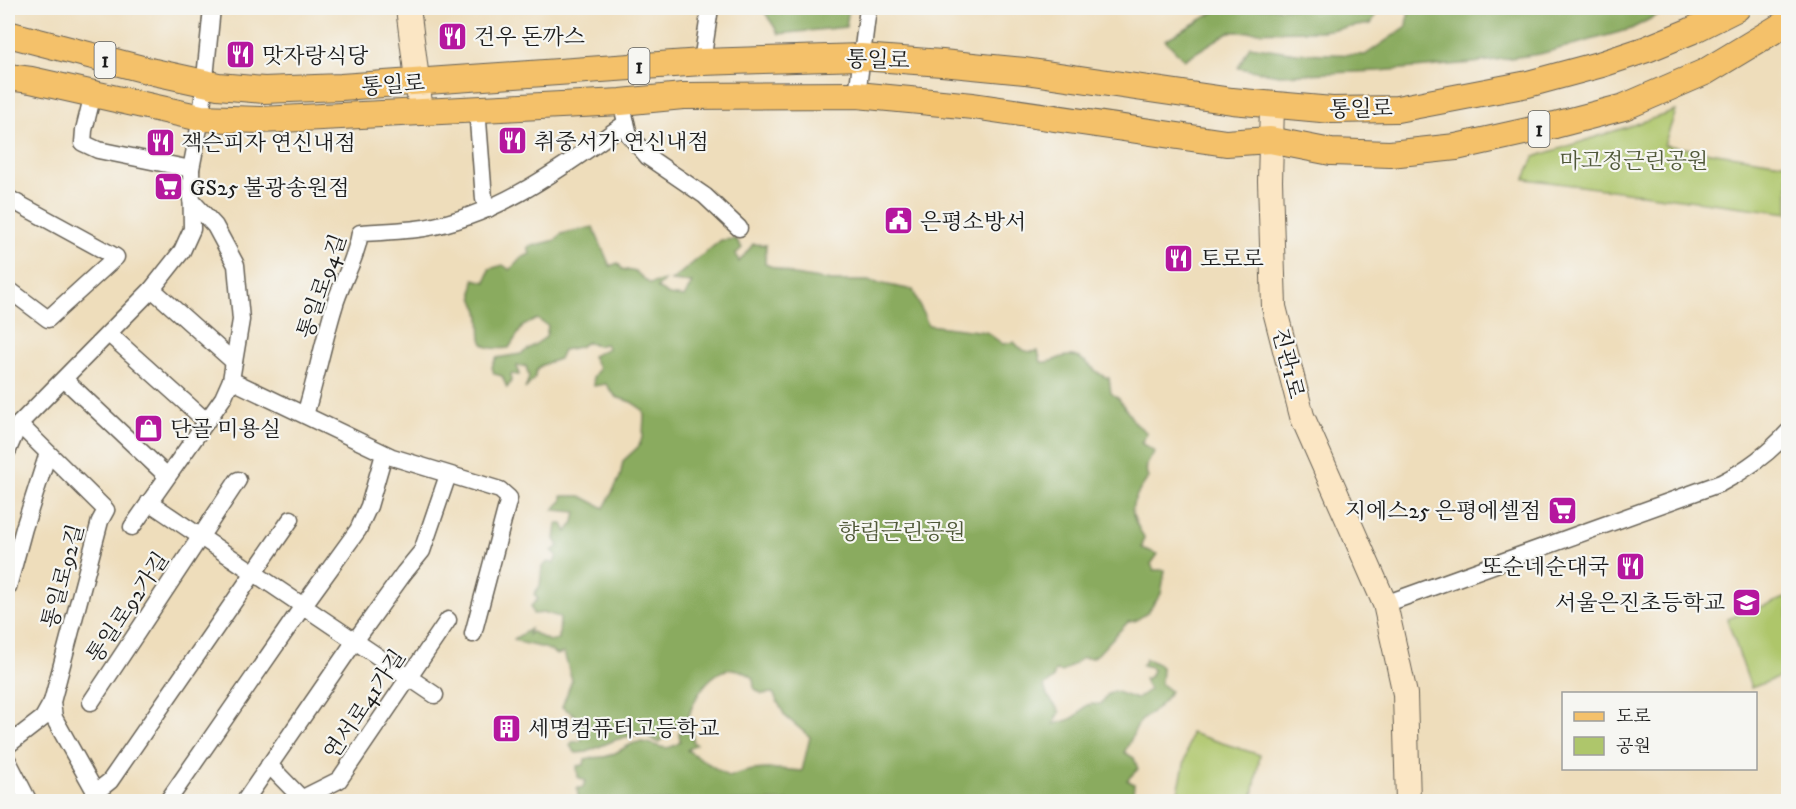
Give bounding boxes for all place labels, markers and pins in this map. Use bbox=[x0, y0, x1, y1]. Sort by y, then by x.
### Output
restaurant icon: 건우 돈까스 bbox=[437, 20, 469, 52]
place label: 건우 돈까스 bbox=[474, 24, 585, 51]
restaurant icon: 맛자랑식당 bbox=[225, 39, 257, 71]
place label: 맛자랑식당 bbox=[262, 43, 369, 70]
restaurant icon: 취중서가 연신내점 bbox=[497, 125, 529, 157]
restaurant icon: 잭슨피자 연신내점 bbox=[144, 126, 176, 158]
place label: 취중서가 연신내점 bbox=[534, 129, 709, 156]
place label: 잭슨피자 연신내점 bbox=[181, 130, 356, 157]
supermarket icon: GS25 불광송원점 bbox=[153, 171, 185, 203]
place label: GS25 불광송원점 bbox=[190, 175, 350, 202]
public building icon: 은평소방서 bbox=[883, 205, 915, 237]
place label: 은평소방서 bbox=[920, 209, 1026, 236]
restaurant icon: 토로로 bbox=[1163, 242, 1195, 274]
place label: 토로로 bbox=[1200, 246, 1264, 273]
shop icon: 단골 미용실 bbox=[133, 412, 165, 444]
place label: 단골 미용실 bbox=[170, 416, 281, 443]
supermarket icon: 지에스25 은평에셀점 bbox=[1546, 494, 1578, 526]
place label: 지에스25 은평에셀점 bbox=[1345, 498, 1541, 525]
restaurant icon: 또순네순대국 bbox=[1614, 550, 1646, 582]
place label: 또순네순대국 bbox=[1481, 554, 1609, 581]
school or university icon: 서울은진초등학교 bbox=[1730, 586, 1762, 618]
place label: 서울은진초등학교 bbox=[1555, 590, 1725, 617]
building icon: 세명컴퓨터고등학교 bbox=[491, 712, 523, 744]
place label: 세명컴퓨터고등학교 bbox=[528, 716, 719, 743]

